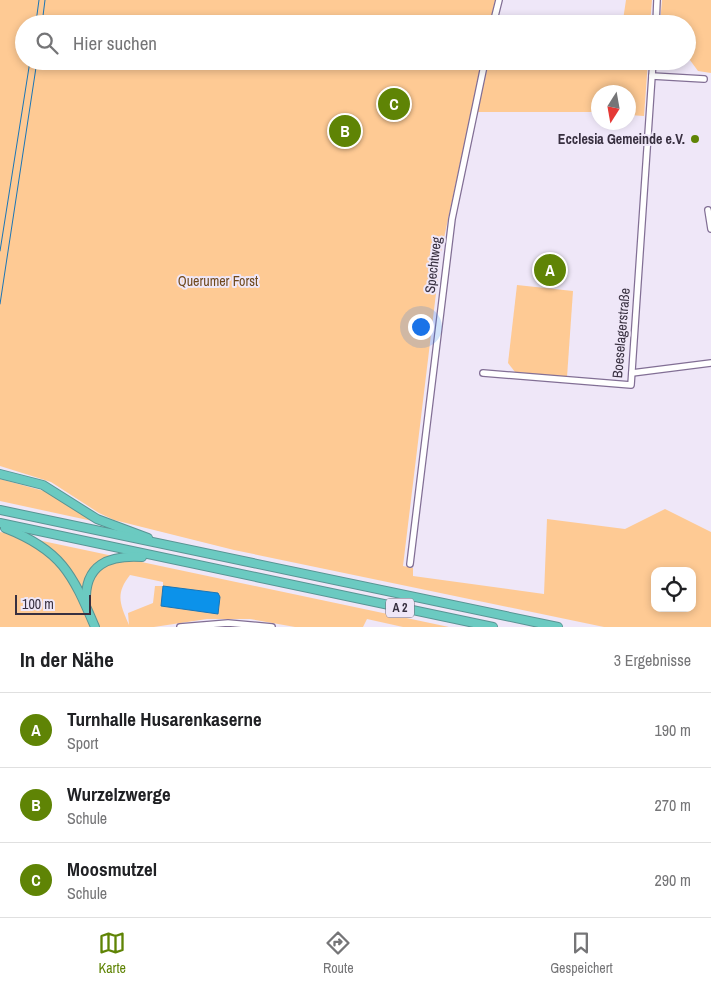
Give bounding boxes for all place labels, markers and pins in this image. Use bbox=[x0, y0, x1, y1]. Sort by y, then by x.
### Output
pin: C bbox=[378, 85, 410, 123]
pin: B bbox=[329, 112, 361, 150]
place label: Ecclesia Gemeinde e.V. bbox=[558, 130, 685, 148]
marker: Ecclesia Gemeinde e.V. bbox=[689, 133, 701, 145]
pin: A bbox=[534, 251, 566, 289]

